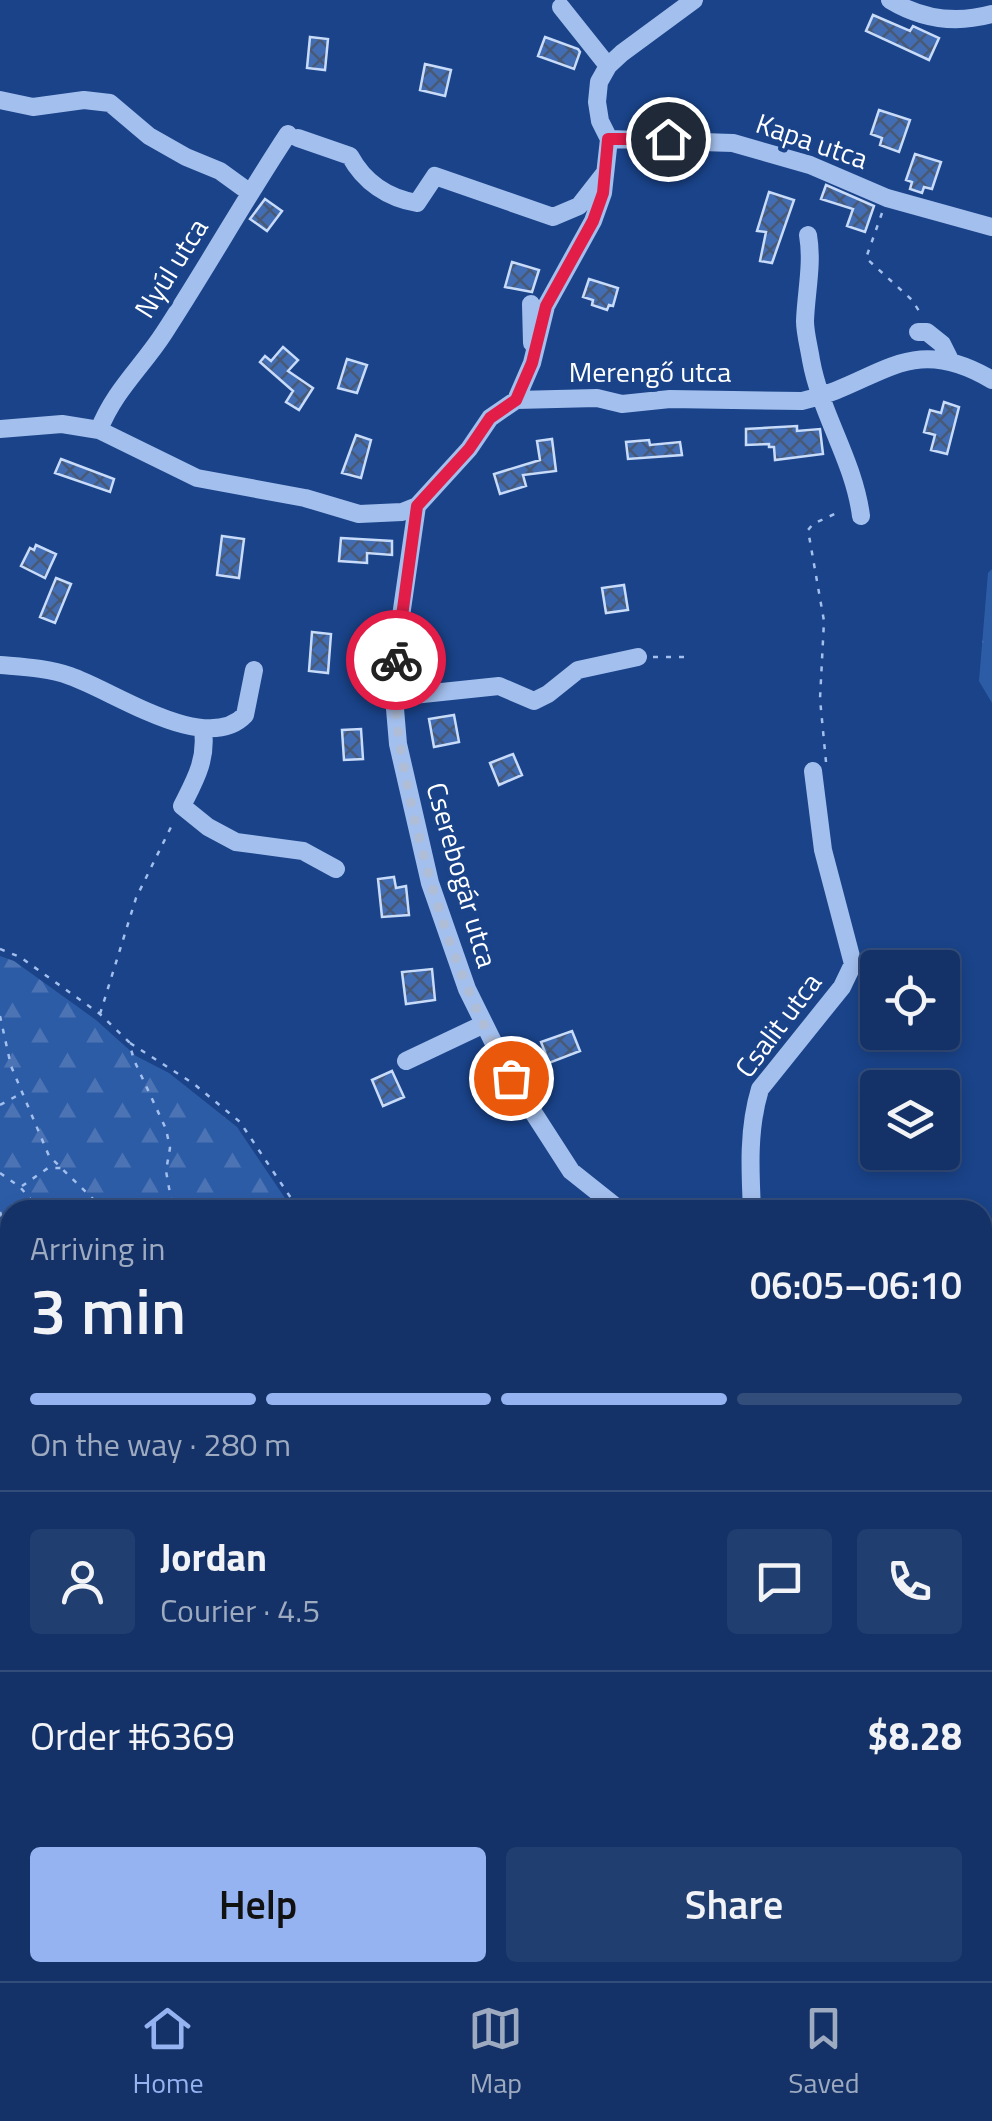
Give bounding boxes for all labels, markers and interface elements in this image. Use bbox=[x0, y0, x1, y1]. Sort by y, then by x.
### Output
pin bbox=[626, 97, 711, 182]
street label: Kapa utca bbox=[750, 101, 874, 180]
icon: home bbox=[641, 112, 696, 167]
street label: Nyúl utca bbox=[123, 209, 218, 326]
street label: Merengő utca bbox=[569, 350, 731, 393]
courier bbox=[346, 610, 446, 710]
icon: bike bbox=[369, 633, 424, 688]
street label: Cserebogár utca bbox=[416, 777, 509, 972]
map controls bbox=[860, 950, 960, 1170]
button: locate bbox=[860, 950, 960, 1050]
street label: Csalit utca bbox=[724, 963, 831, 1086]
pin bbox=[469, 1036, 554, 1121]
icon: bag bbox=[484, 1051, 539, 1106]
button: layers bbox=[860, 1070, 960, 1170]
text: Arriving in bbox=[30, 1224, 166, 1272]
text: 06:05–06:10 bbox=[750, 1256, 962, 1314]
text: 3 min bbox=[30, 1260, 186, 1359]
text: On the way · 280 m bbox=[30, 1420, 291, 1468]
text: Jordan bbox=[160, 1528, 267, 1586]
button: person bbox=[30, 1529, 135, 1634]
button: chat bbox=[727, 1529, 832, 1634]
button: phone bbox=[857, 1529, 962, 1634]
text: Courier · 4.5 bbox=[160, 1586, 320, 1634]
text: Order #6369 bbox=[30, 1707, 235, 1765]
text: $8.28 bbox=[867, 1707, 962, 1765]
button: Help bbox=[30, 1847, 486, 1962]
button: Share bbox=[506, 1847, 962, 1962]
tab: Home bbox=[132, 2001, 204, 2104]
tab: Map bbox=[468, 2001, 523, 2104]
tab: Saved bbox=[788, 2001, 860, 2104]

